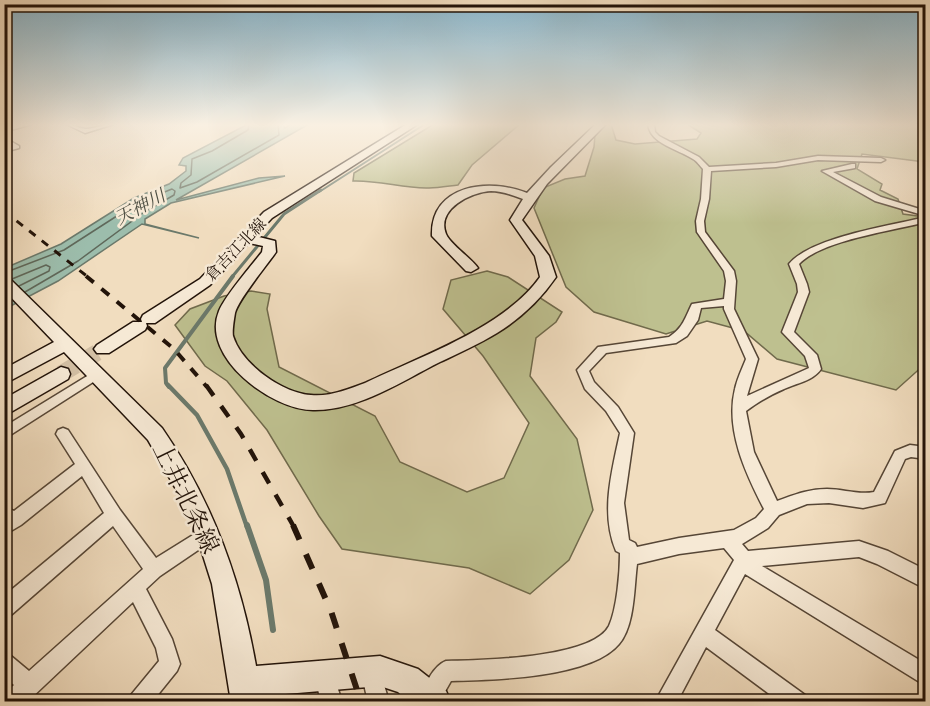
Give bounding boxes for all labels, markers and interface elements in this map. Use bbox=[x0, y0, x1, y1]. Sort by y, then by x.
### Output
water label: 天神川 bbox=[111, 184, 171, 230]
street label: 倉吉江北線 bbox=[201, 214, 271, 285]
street label: 上井北条線 bbox=[145, 438, 225, 559]

